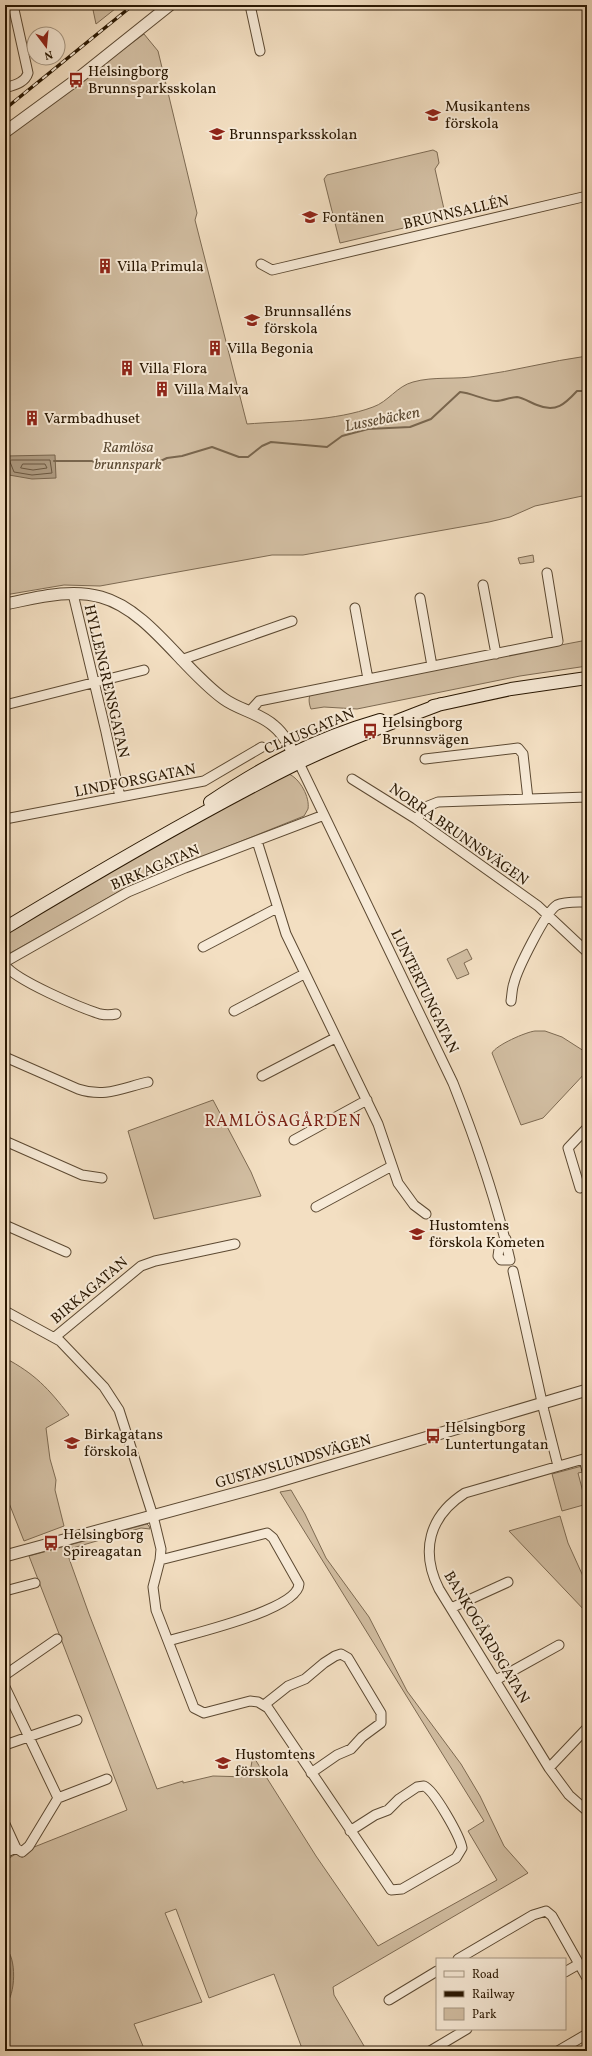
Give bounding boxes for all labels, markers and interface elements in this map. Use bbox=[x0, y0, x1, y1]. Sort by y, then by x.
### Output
north arrow bbox=[26, 26, 66, 66]
text: N bbox=[42, 46, 54, 62]
place label: Helsingborg Brunnsparksskolan bbox=[88, 62, 217, 100]
bus stop icon: Helsingborg Brunnsparksskolan bbox=[67, 71, 85, 89]
place label: Musikantens förskola bbox=[445, 97, 530, 135]
school or university icon: Musikantens förskola bbox=[424, 106, 442, 124]
school or university icon: Brunnsparksskolan bbox=[208, 125, 226, 143]
place label: Brunnsparksskolan bbox=[229, 125, 358, 146]
street label: BRUNNSALLÉN bbox=[401, 191, 511, 236]
school or university icon: Fontänen bbox=[301, 208, 319, 226]
place label: Fontänen bbox=[322, 208, 384, 229]
building icon: Villa Primula bbox=[96, 257, 114, 275]
place label: Villa Primula bbox=[117, 257, 204, 278]
place label: Brunnsalléns förskola bbox=[264, 302, 351, 340]
school or university icon: Brunnsalléns förskola bbox=[243, 311, 261, 329]
building icon: Villa Begonia bbox=[206, 339, 224, 357]
place label: Villa Begonia bbox=[227, 339, 314, 360]
building icon: Villa Flora bbox=[118, 359, 136, 377]
place label: Villa Flora bbox=[139, 359, 207, 380]
building icon: Villa Malva bbox=[153, 380, 171, 398]
place label: Villa Malva bbox=[174, 380, 249, 401]
water label: Lussebäcken bbox=[343, 402, 422, 438]
building icon: Varmbadhuset bbox=[23, 409, 41, 427]
place label: Varmbadhuset bbox=[44, 409, 140, 430]
park label: Ramlösa brunnspark bbox=[94, 438, 162, 476]
street label: HYLLENGRENSGATAN bbox=[78, 603, 133, 760]
street label: CLAUSGATAN bbox=[261, 704, 358, 761]
place label: Helsingborg Brunnsvägen bbox=[382, 713, 469, 751]
bus stop icon: Helsingborg Brunnsvägen bbox=[361, 722, 379, 740]
street label: LINDFORSGATAN bbox=[73, 759, 198, 804]
street label: NORRA BRUNNSVÄGEN bbox=[384, 779, 532, 891]
street label: BIRKAGATAN bbox=[108, 840, 203, 897]
street label: LUNTERTUNGATAN bbox=[384, 926, 463, 1057]
district label: RAMLÖSAGÅRDEN bbox=[204, 1111, 362, 1133]
place label: Hustomtens förskola Kometen bbox=[429, 1216, 545, 1254]
school or university icon: Hustomtens förskola Kometen bbox=[408, 1225, 426, 1243]
street label: BIRKAGATAN bbox=[47, 1253, 133, 1330]
place label: Helsingborg Luntertungatan bbox=[445, 1418, 549, 1456]
place label: Birkagatans förskola bbox=[84, 1425, 163, 1463]
bus stop icon: Helsingborg Luntertungatan bbox=[424, 1427, 442, 1445]
street label: GUSTAVSLUNDSVÄGEN bbox=[213, 1430, 374, 1495]
school or university icon: Birkagatans förskola bbox=[63, 1434, 81, 1452]
place label: Helsingborg Spireagatan bbox=[63, 1525, 144, 1563]
bus stop icon: Helsingborg Spireagatan bbox=[42, 1534, 60, 1552]
street label: BANKOGÅRDSGATAN bbox=[438, 1568, 534, 1708]
place label: Hustomtens förskola bbox=[235, 1745, 315, 1783]
school or university icon: Hustomtens förskola bbox=[214, 1754, 232, 1772]
legend bbox=[436, 1958, 566, 2030]
text: Road bbox=[472, 1967, 499, 1983]
text: Railway bbox=[472, 1987, 515, 2003]
text: Park bbox=[472, 2007, 497, 2023]

